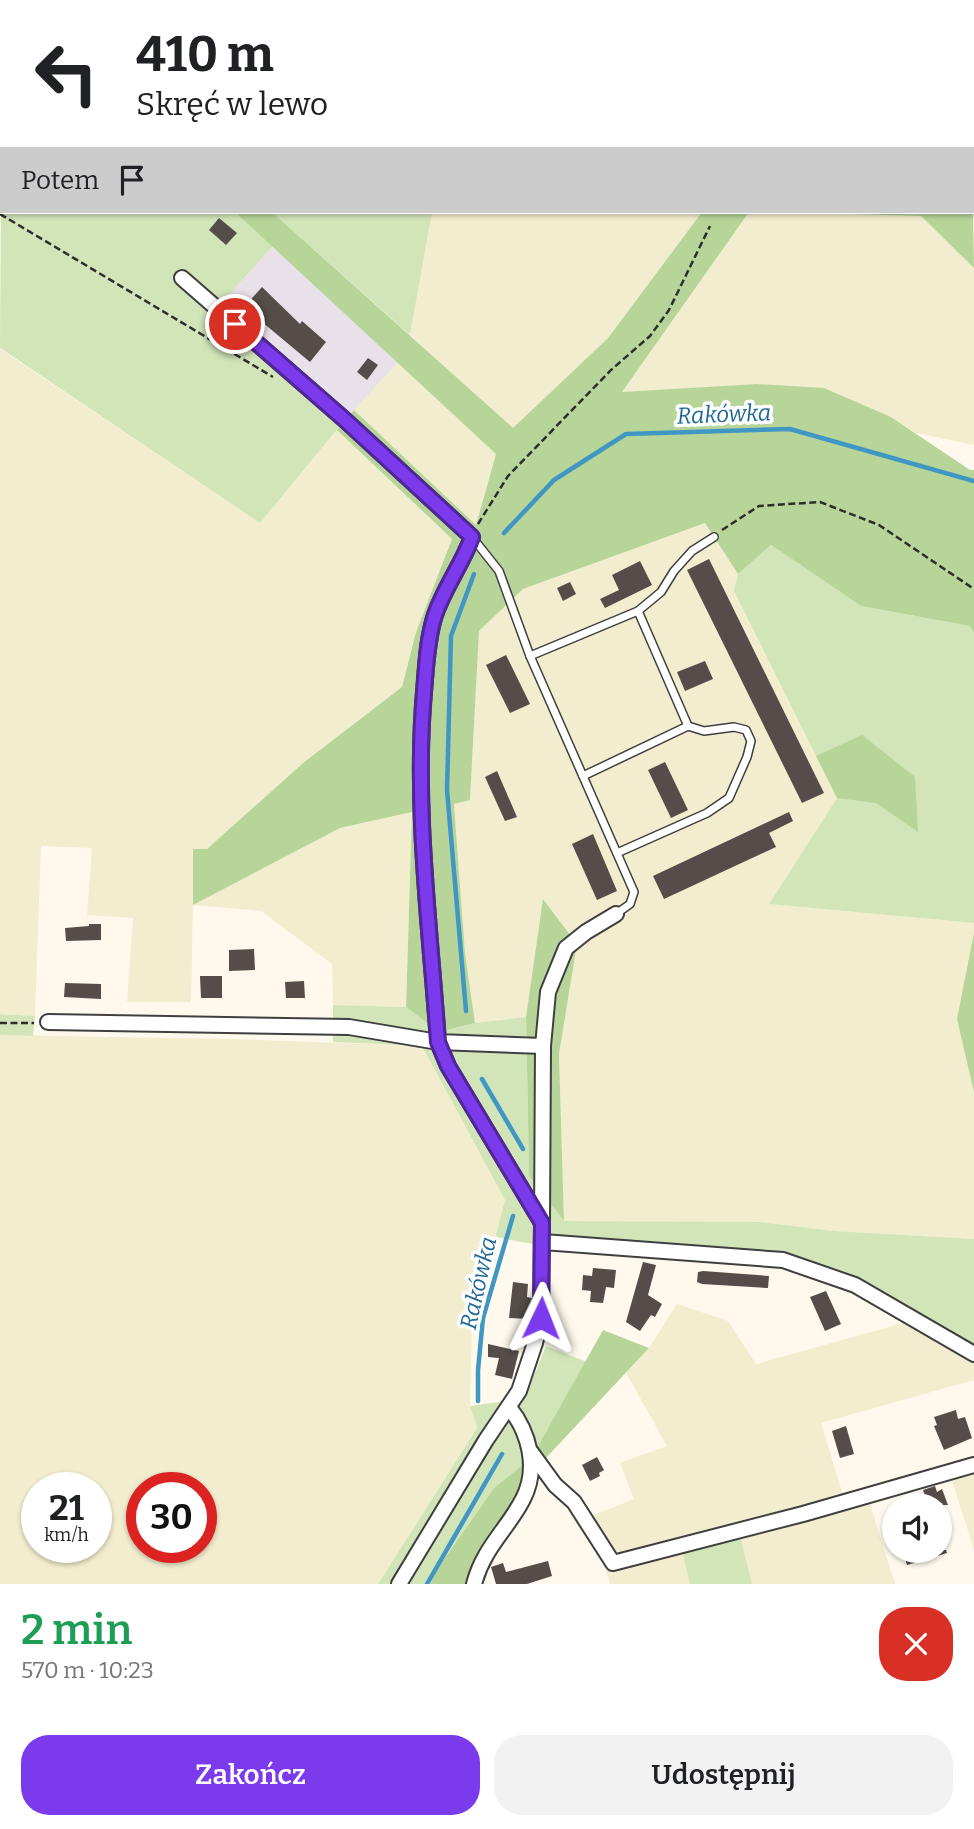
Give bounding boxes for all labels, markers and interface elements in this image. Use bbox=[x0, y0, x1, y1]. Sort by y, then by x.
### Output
text: 410 m bbox=[136, 25, 274, 84]
icon: left bbox=[21, 28, 112, 119]
text: Skręć w lewo bbox=[136, 85, 328, 123]
icon: arrive bbox=[113, 161, 151, 199]
text: Potem bbox=[21, 165, 99, 196]
pin bbox=[205, 294, 265, 354]
icon: arrive bbox=[216, 305, 254, 343]
water label: Rakówka bbox=[676, 398, 772, 430]
water label: Rakówka bbox=[454, 1234, 502, 1332]
position arrow bbox=[504, 1281, 578, 1355]
speed limit sign: 30 bbox=[126, 1472, 217, 1563]
text: 21 bbox=[49, 1487, 84, 1529]
map controls bbox=[882, 1493, 952, 1563]
button: sound bbox=[882, 1493, 952, 1563]
text: km/h bbox=[44, 1524, 89, 1546]
text: 2 min bbox=[21, 1605, 132, 1655]
button: close bbox=[879, 1607, 953, 1681]
text: 570 m · 10:23 bbox=[21, 1656, 154, 1684]
button: Zakończ bbox=[21, 1735, 480, 1815]
button: Udostępnij bbox=[494, 1735, 953, 1815]

